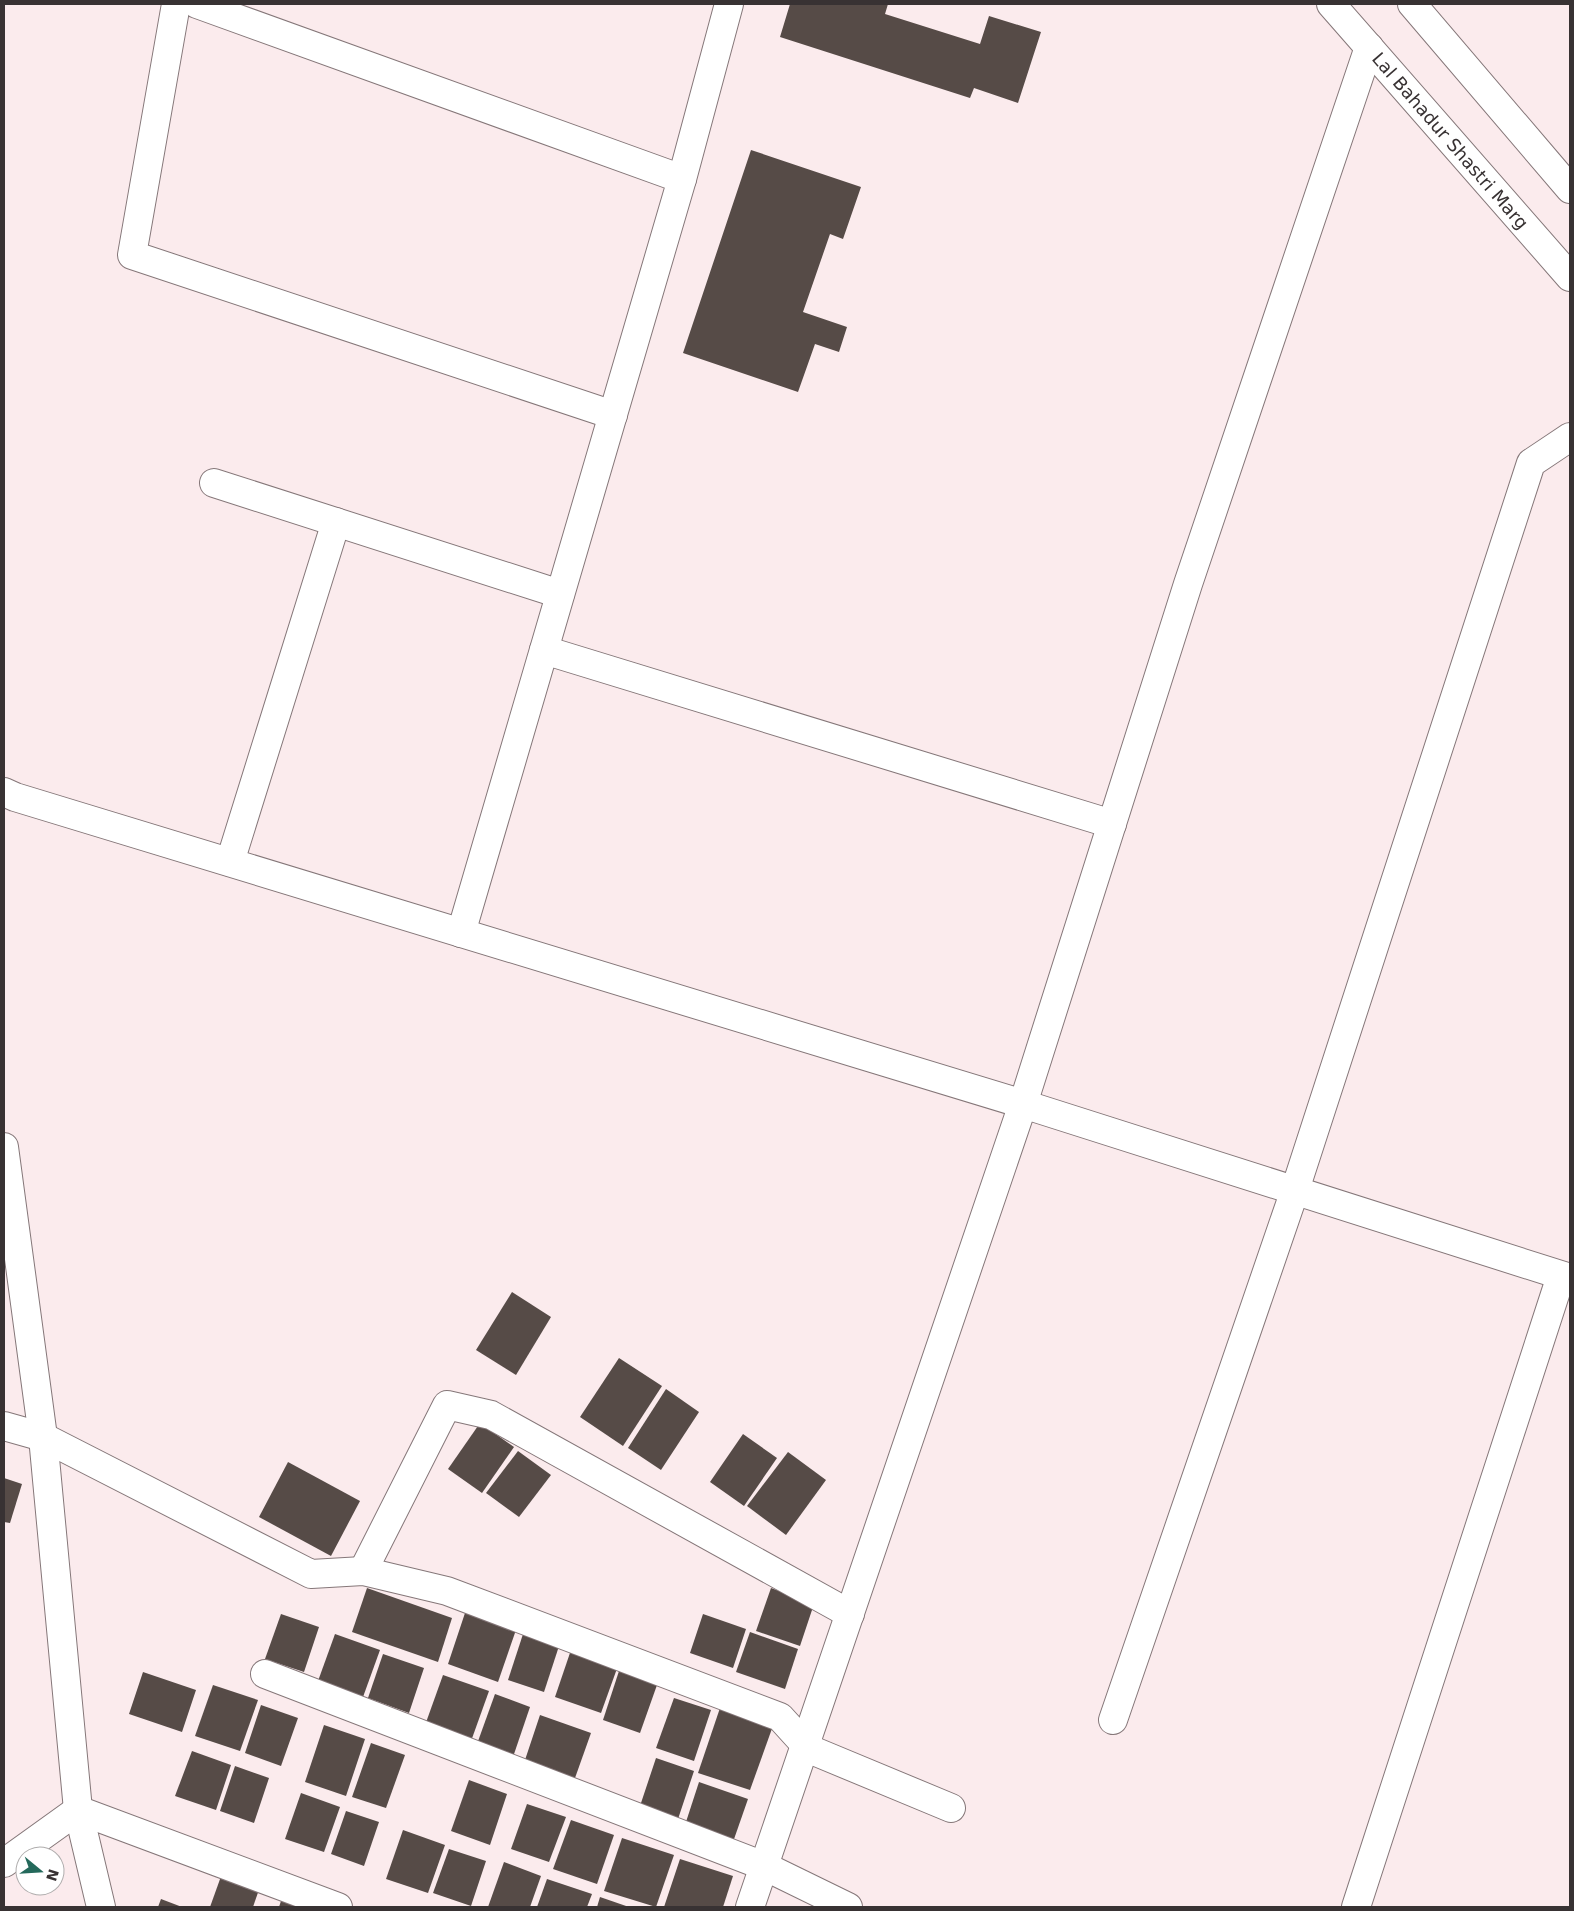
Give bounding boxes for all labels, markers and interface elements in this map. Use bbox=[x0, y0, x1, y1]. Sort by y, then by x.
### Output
street label: Lal Bahadur Shastri Marg bbox=[1368, 48, 1533, 233]
north arrow bbox=[15, 1846, 65, 1896]
text: N bbox=[43, 1867, 62, 1883]

